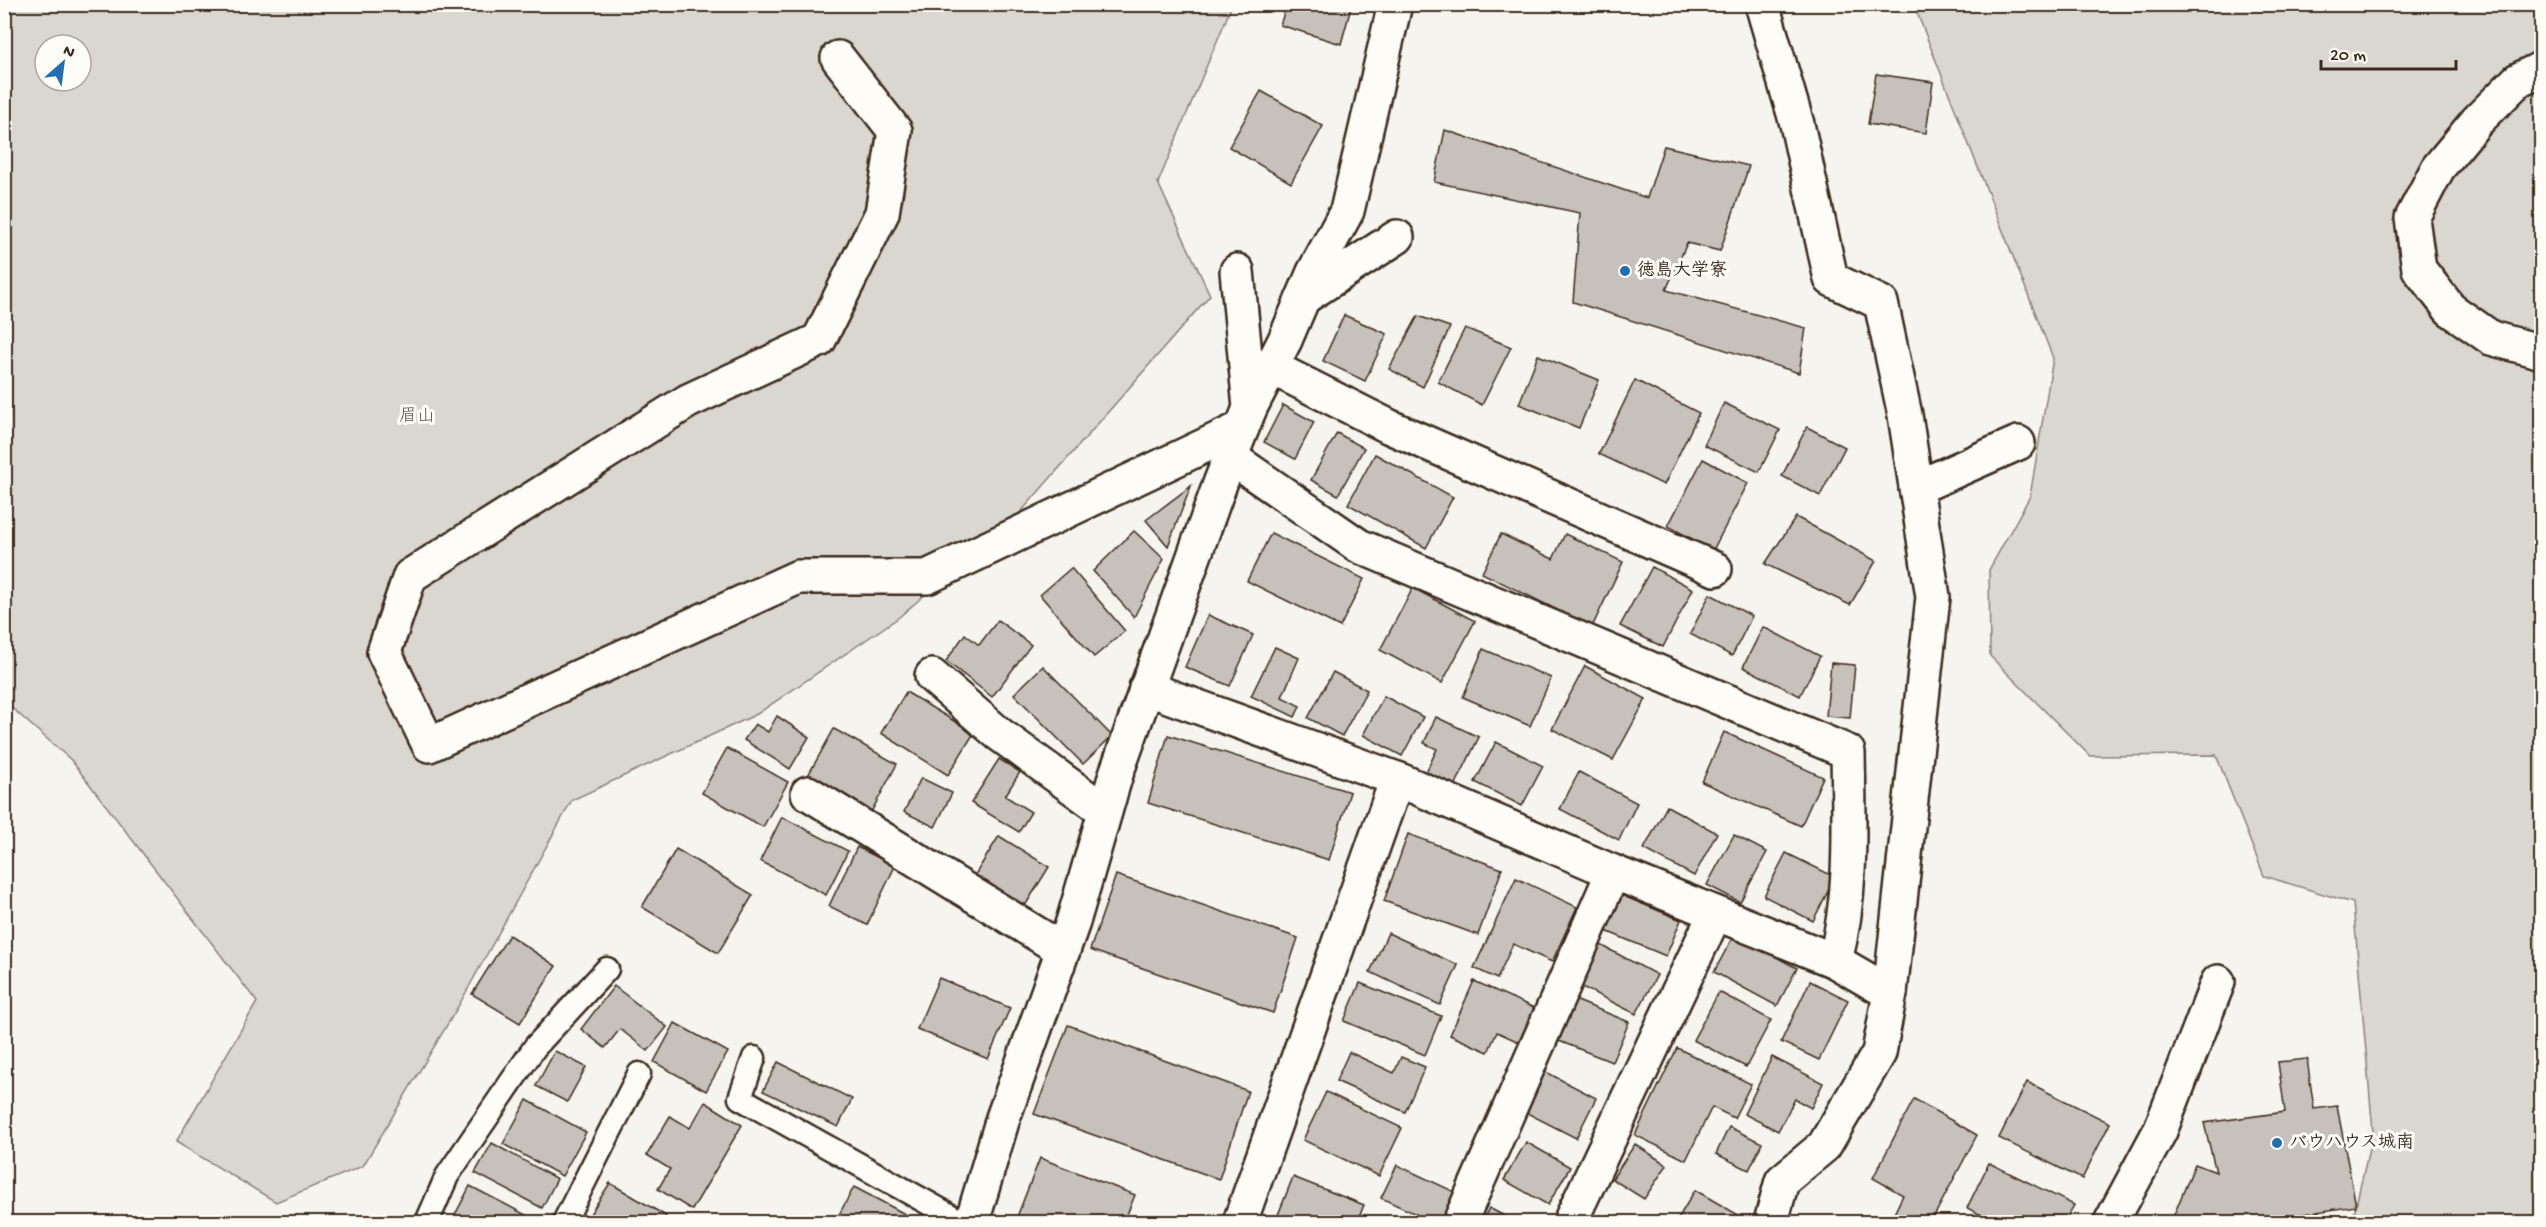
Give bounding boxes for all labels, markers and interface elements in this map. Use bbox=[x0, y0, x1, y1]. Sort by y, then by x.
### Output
north arrow bbox=[33, 33, 93, 93]
scale bar bbox=[2321, 33, 2456, 71]
text: N bbox=[59, 42, 78, 64]
text: 20 m bbox=[2330, 46, 2366, 67]
place label: 徳島大学寮 bbox=[1637, 260, 1727, 282]
marker: 徳島大学寮 bbox=[1618, 264, 1632, 278]
park label: 眉山 bbox=[399, 407, 435, 428]
place label: バウハウス城南 bbox=[2289, 1132, 2414, 1154]
marker: バウハウス城南 bbox=[2270, 1136, 2284, 1150]

